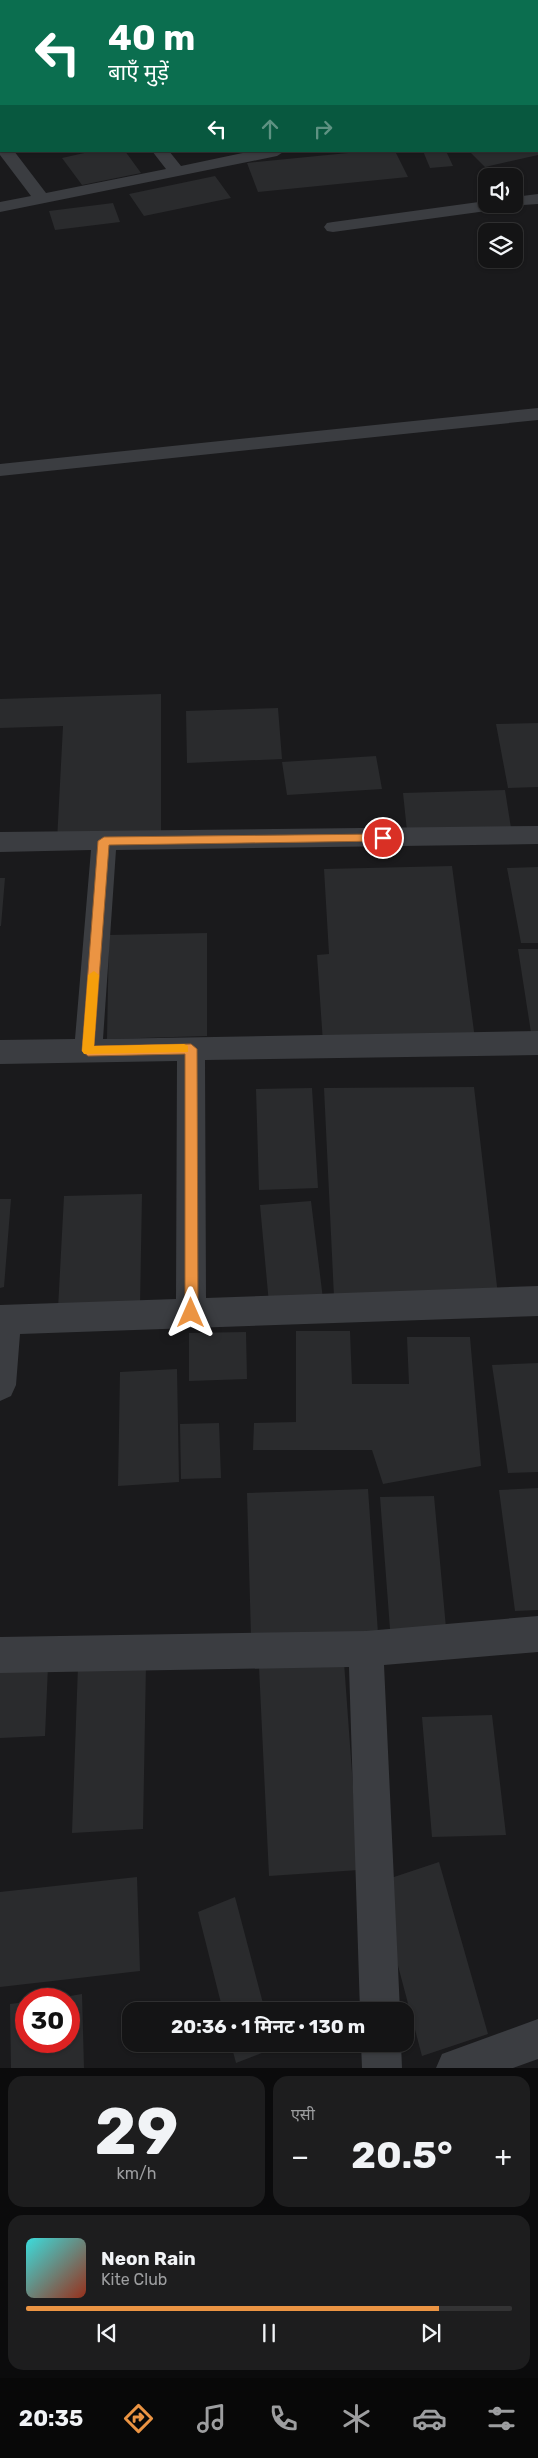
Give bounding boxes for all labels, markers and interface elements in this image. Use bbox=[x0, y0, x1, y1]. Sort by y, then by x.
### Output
text: 40 m bbox=[108, 17, 195, 59]
icon: left bbox=[25, 20, 90, 85]
text: बाएँ मुड़ें bbox=[108, 59, 169, 86]
icon: left bbox=[203, 115, 231, 143]
icon: ahead bbox=[256, 115, 284, 143]
icon: right bbox=[309, 115, 337, 143]
map controls bbox=[478, 168, 523, 268]
button: sound bbox=[478, 168, 523, 213]
button: layers bbox=[478, 223, 523, 268]
pin bbox=[362, 817, 404, 859]
icon: arrive bbox=[369, 824, 397, 852]
position arrow bbox=[164, 1286, 216, 1338]
speed limit sign: 30 bbox=[15, 1988, 80, 2053]
text: 20:36 · 1 मिनट · 130 m bbox=[171, 2015, 365, 2038]
text: 29 bbox=[95, 2093, 178, 2170]
text: एसी bbox=[291, 2105, 315, 2124]
text: 20.5° bbox=[351, 2132, 453, 2178]
text: − bbox=[291, 2140, 309, 2173]
text: + bbox=[495, 2140, 512, 2173]
text: km/h bbox=[117, 2164, 156, 2183]
text: Neon Rain bbox=[101, 2247, 196, 2270]
text: Kite Club bbox=[101, 2270, 167, 2289]
icon: previous bbox=[93, 2319, 121, 2347]
icon: pause bbox=[255, 2319, 283, 2347]
icon: next bbox=[417, 2319, 445, 2347]
icon: directions bbox=[121, 2401, 156, 2436]
icon: music bbox=[194, 2401, 229, 2436]
icon: phone bbox=[266, 2401, 301, 2436]
icon: climate bbox=[339, 2401, 374, 2436]
icon: car bbox=[412, 2401, 447, 2436]
icon: filters bbox=[484, 2401, 519, 2436]
text: 20:35 bbox=[19, 2405, 83, 2432]

